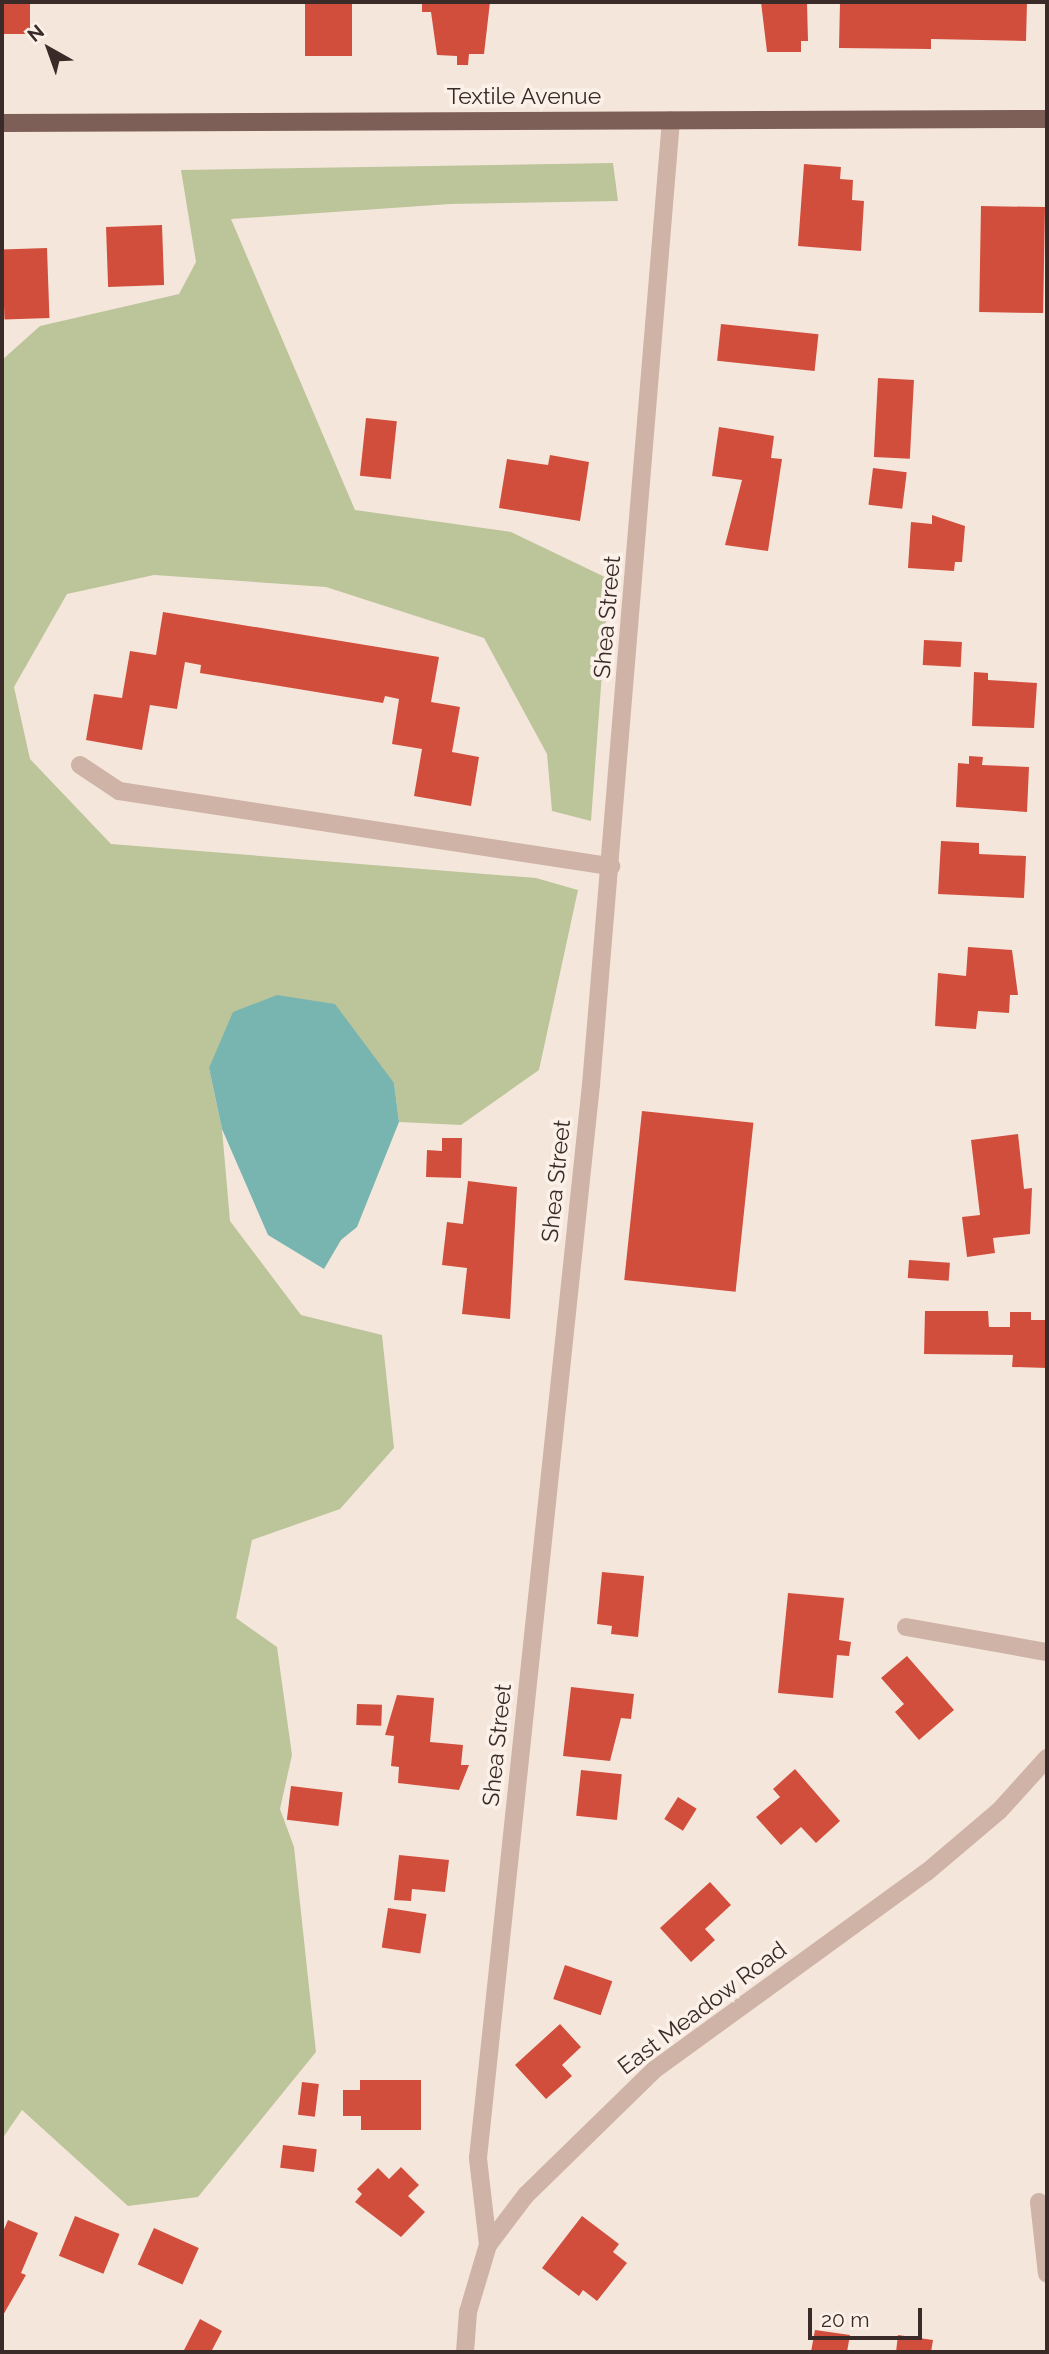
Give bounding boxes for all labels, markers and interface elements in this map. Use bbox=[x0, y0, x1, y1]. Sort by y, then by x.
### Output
north arrow bbox=[14, 14, 84, 84]
text: N bbox=[23, 20, 48, 46]
street label: Textile Avenue bbox=[446, 82, 602, 110]
street label: Shea Street bbox=[588, 555, 626, 679]
street label: Shea Street bbox=[536, 1118, 576, 1244]
street label: Shea Street bbox=[477, 1682, 517, 1808]
street label: East Meadow Road bbox=[612, 1935, 792, 2081]
scale bar bbox=[811, 2294, 925, 2338]
text: 20 m bbox=[821, 2307, 869, 2332]

